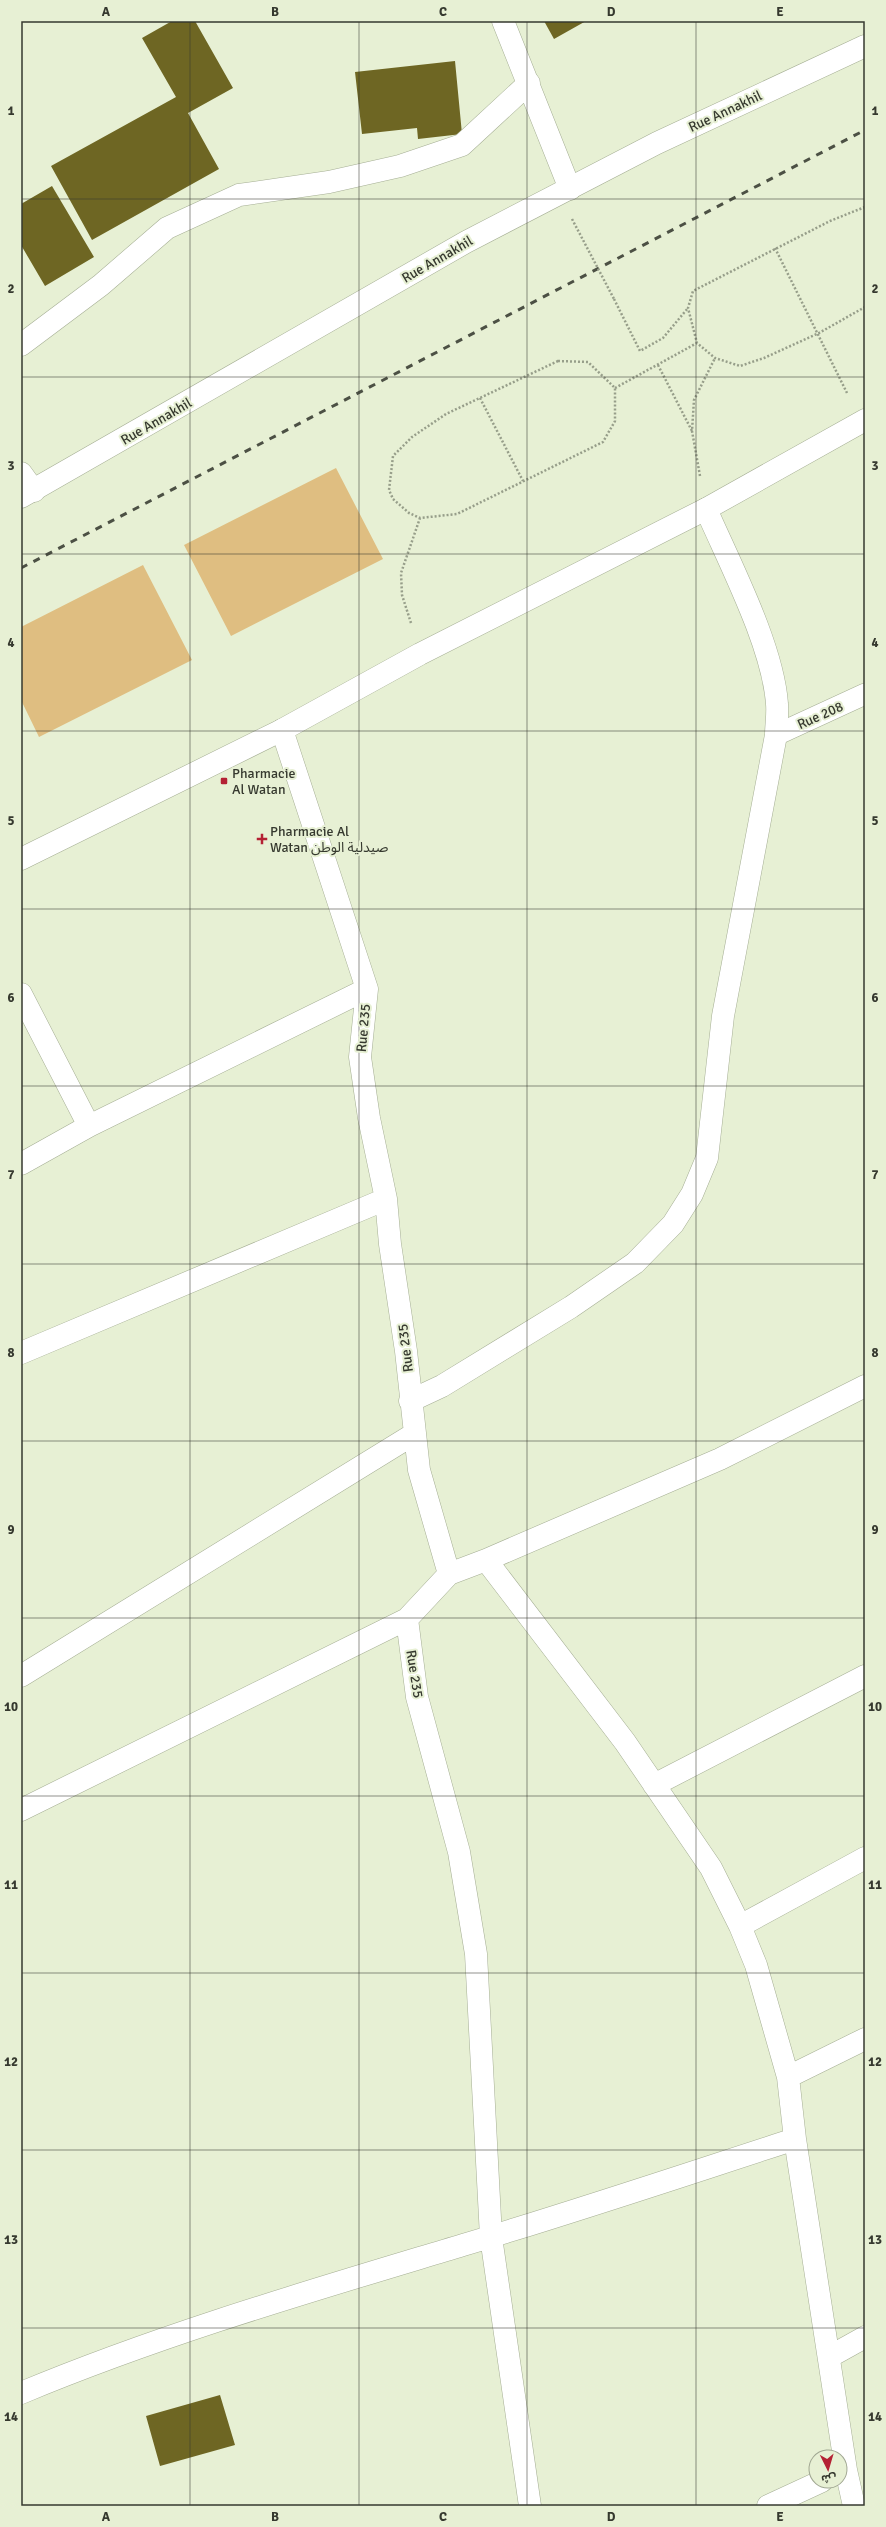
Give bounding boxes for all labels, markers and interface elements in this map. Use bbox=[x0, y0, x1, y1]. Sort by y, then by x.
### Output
text: A bbox=[102, 4, 111, 20]
text: B bbox=[271, 4, 279, 20]
text: C bbox=[439, 4, 447, 20]
text: D bbox=[607, 4, 616, 20]
text: E bbox=[776, 4, 784, 20]
street label: Rue Annakhil bbox=[686, 87, 765, 136]
text: 1 bbox=[7, 103, 15, 119]
text: 1 bbox=[871, 103, 879, 119]
street label: Rue Annakhil bbox=[399, 232, 476, 287]
text: 2 bbox=[7, 281, 15, 297]
text: 2 bbox=[871, 281, 879, 297]
street label: Rue Annakhil bbox=[118, 394, 195, 449]
text: 3 bbox=[7, 458, 15, 474]
text: 3 bbox=[871, 458, 879, 474]
text: 4 bbox=[7, 635, 15, 651]
text: 4 bbox=[871, 635, 879, 651]
street label: Rue 208 bbox=[795, 698, 846, 733]
place label: Pharmacie Al Watan bbox=[232, 765, 296, 798]
marker: Pharmacie Al Watan bbox=[219, 776, 229, 786]
text: 5 bbox=[7, 813, 15, 829]
text: 5 bbox=[871, 813, 879, 829]
place label: Pharmacie Al Watan صيدلية الوطن bbox=[270, 823, 389, 856]
marker: Pharmacie Al Watan صيدلية الوطن bbox=[257, 834, 267, 844]
text: 6 bbox=[7, 990, 15, 1006]
text: 6 bbox=[871, 990, 879, 1006]
street label: Rue 235 bbox=[353, 1003, 374, 1053]
text: 7 bbox=[7, 1167, 15, 1183]
text: 7 bbox=[871, 1167, 879, 1183]
street label: Rue 235 bbox=[394, 1323, 417, 1373]
text: 8 bbox=[7, 1345, 15, 1361]
text: 8 bbox=[871, 1345, 879, 1361]
text: 9 bbox=[7, 1522, 15, 1538]
text: 9 bbox=[871, 1522, 879, 1538]
street label: Rue 235 bbox=[402, 1649, 427, 1699]
text: 10 bbox=[4, 1699, 18, 1715]
text: 10 bbox=[868, 1699, 882, 1715]
text: 11 bbox=[4, 1877, 18, 1893]
text: 11 bbox=[868, 1877, 882, 1893]
text: 12 bbox=[4, 2054, 18, 2070]
text: 12 bbox=[868, 2054, 882, 2070]
text: 13 bbox=[4, 2232, 18, 2248]
text: 13 bbox=[868, 2232, 882, 2248]
text: 14 bbox=[4, 2409, 18, 2425]
text: 14 bbox=[868, 2409, 882, 2425]
north arrow bbox=[808, 2449, 848, 2489]
text: ش bbox=[821, 2471, 837, 2486]
text: A bbox=[102, 2509, 111, 2525]
text: B bbox=[271, 2509, 279, 2525]
text: C bbox=[439, 2509, 447, 2525]
text: D bbox=[607, 2509, 616, 2525]
text: E bbox=[776, 2509, 784, 2525]

